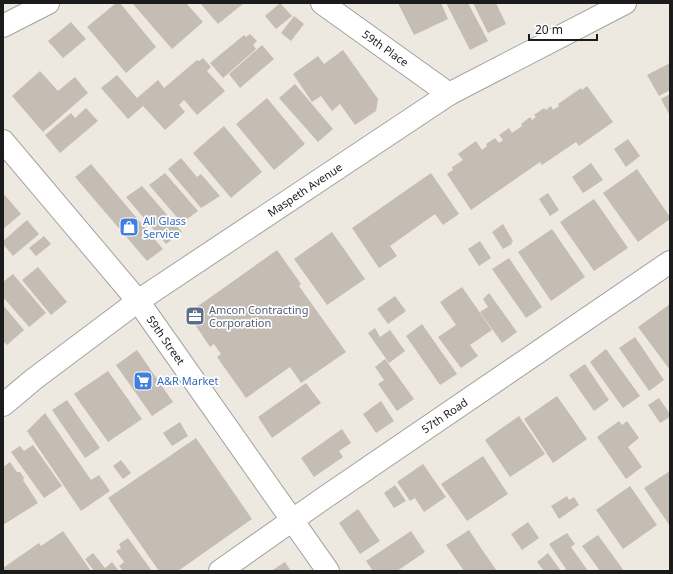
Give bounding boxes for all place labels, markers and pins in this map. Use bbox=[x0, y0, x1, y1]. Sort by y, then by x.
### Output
place label: All Glass Service bbox=[143, 213, 186, 241]
shop icon: All Glass Service bbox=[118, 216, 140, 238]
place label: Amcon Contracting Corporation bbox=[209, 302, 308, 330]
office icon: Amcon Contracting Corporation bbox=[184, 305, 206, 327]
supermarket icon: A&R Market bbox=[132, 370, 154, 392]
place label: A&R Market bbox=[157, 373, 219, 388]

